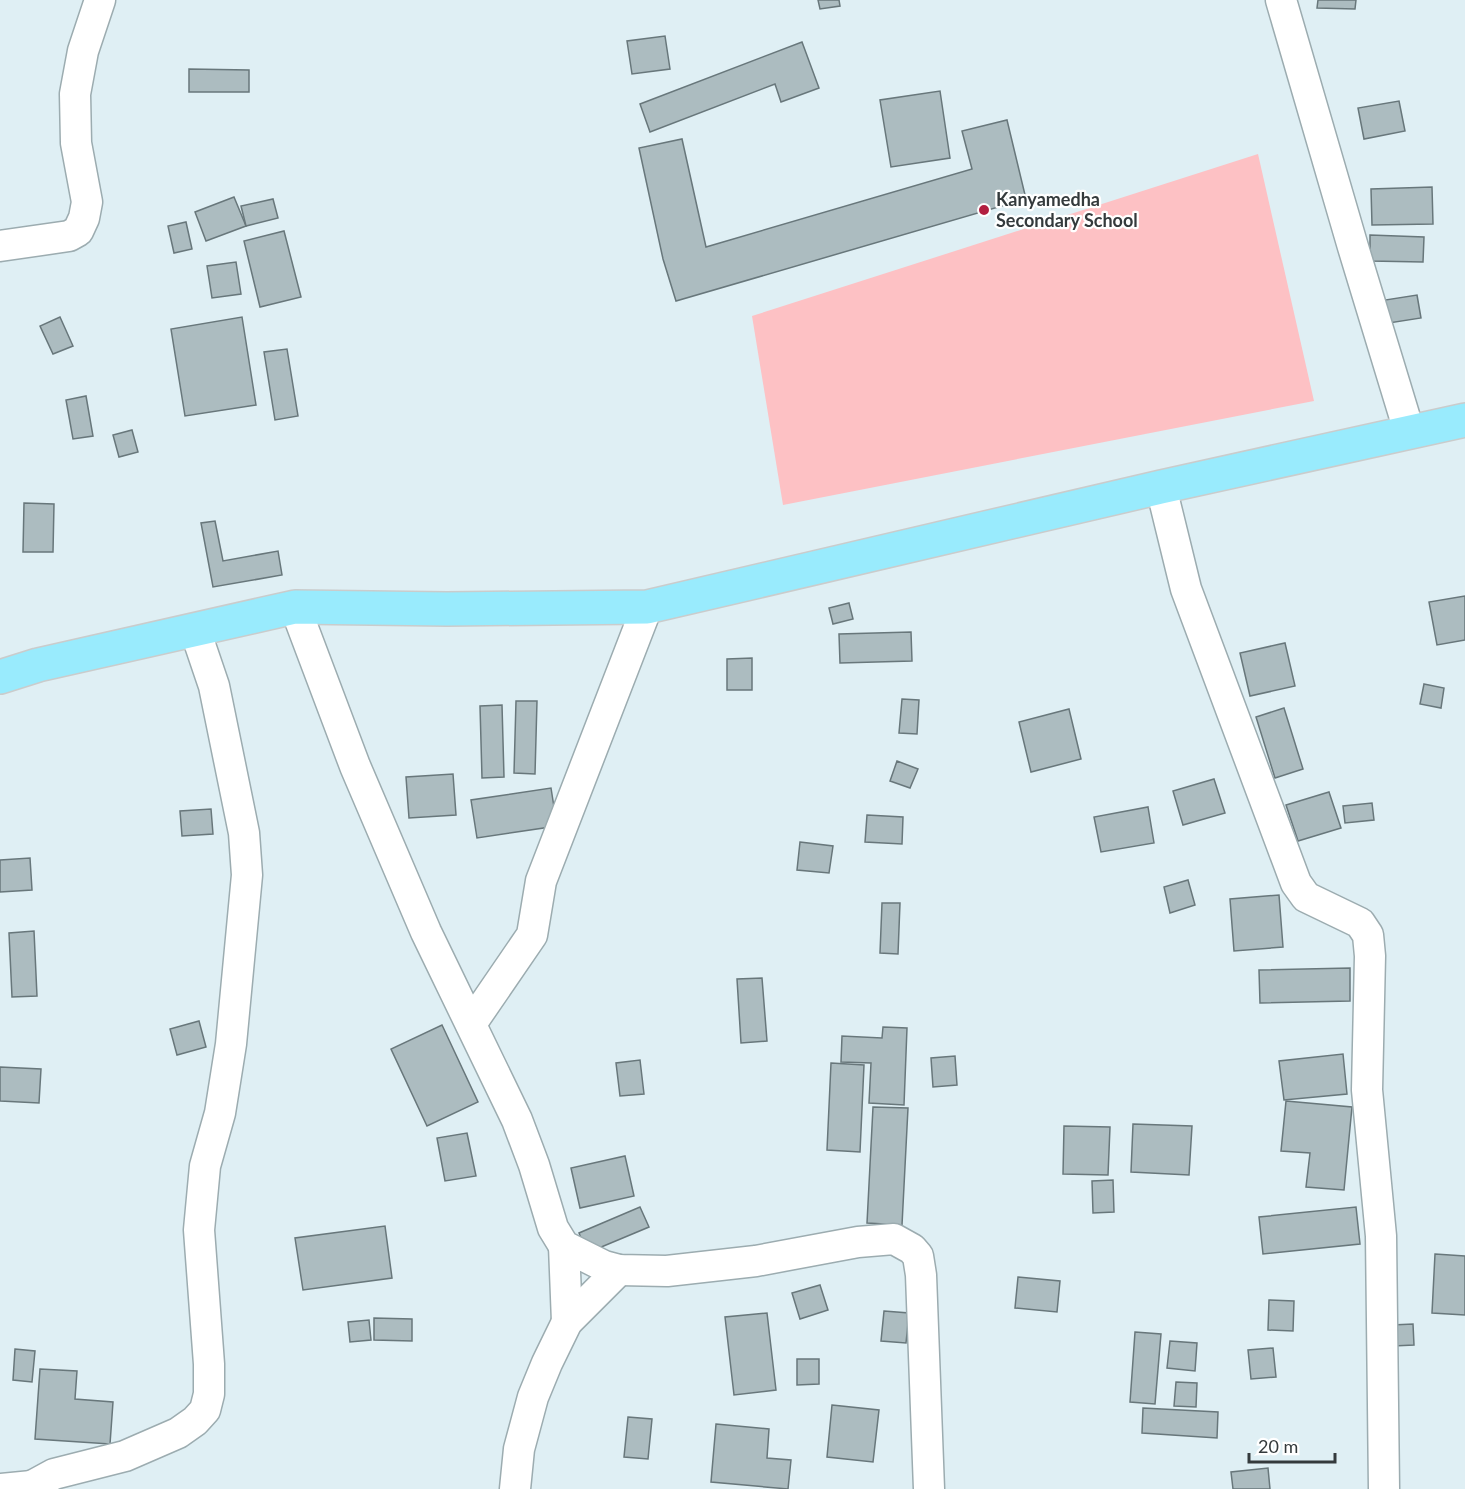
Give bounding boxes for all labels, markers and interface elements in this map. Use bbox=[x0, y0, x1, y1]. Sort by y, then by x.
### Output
place label: Kanyamedha Secondary School bbox=[996, 188, 1138, 231]
marker: Kanyamedha Secondary School bbox=[977, 203, 991, 217]
scale bar bbox=[1249, 1426, 1334, 1464]
text: 20 m bbox=[1258, 1435, 1298, 1457]

